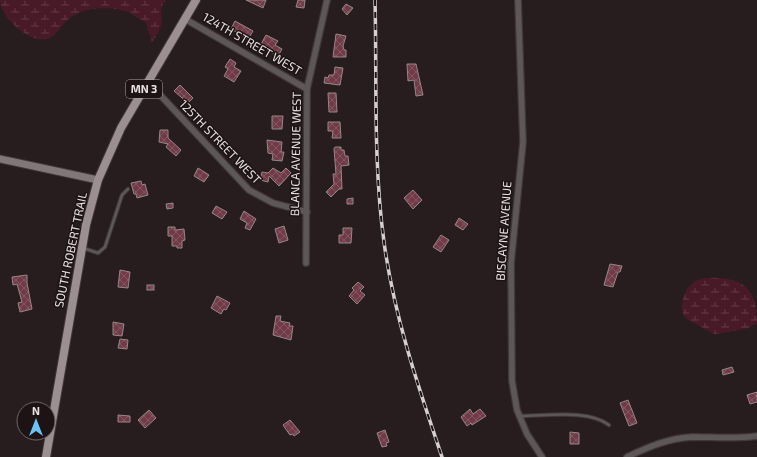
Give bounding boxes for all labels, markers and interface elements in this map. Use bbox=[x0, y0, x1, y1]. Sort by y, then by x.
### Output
street label: 124TH STREET WEST bbox=[200, 9, 305, 77]
road number: MN 3 bbox=[126, 80, 162, 98]
street label: BLANCA AVENUE WEST bbox=[287, 92, 303, 216]
street label: 125TH STREET WEST bbox=[177, 96, 264, 186]
street label: BISCAYNE AVENUE bbox=[493, 180, 513, 281]
street label: SOUTH ROBERT TRAIL bbox=[51, 191, 89, 309]
north arrow bbox=[16, 401, 56, 441]
text: N bbox=[32, 404, 40, 417]

